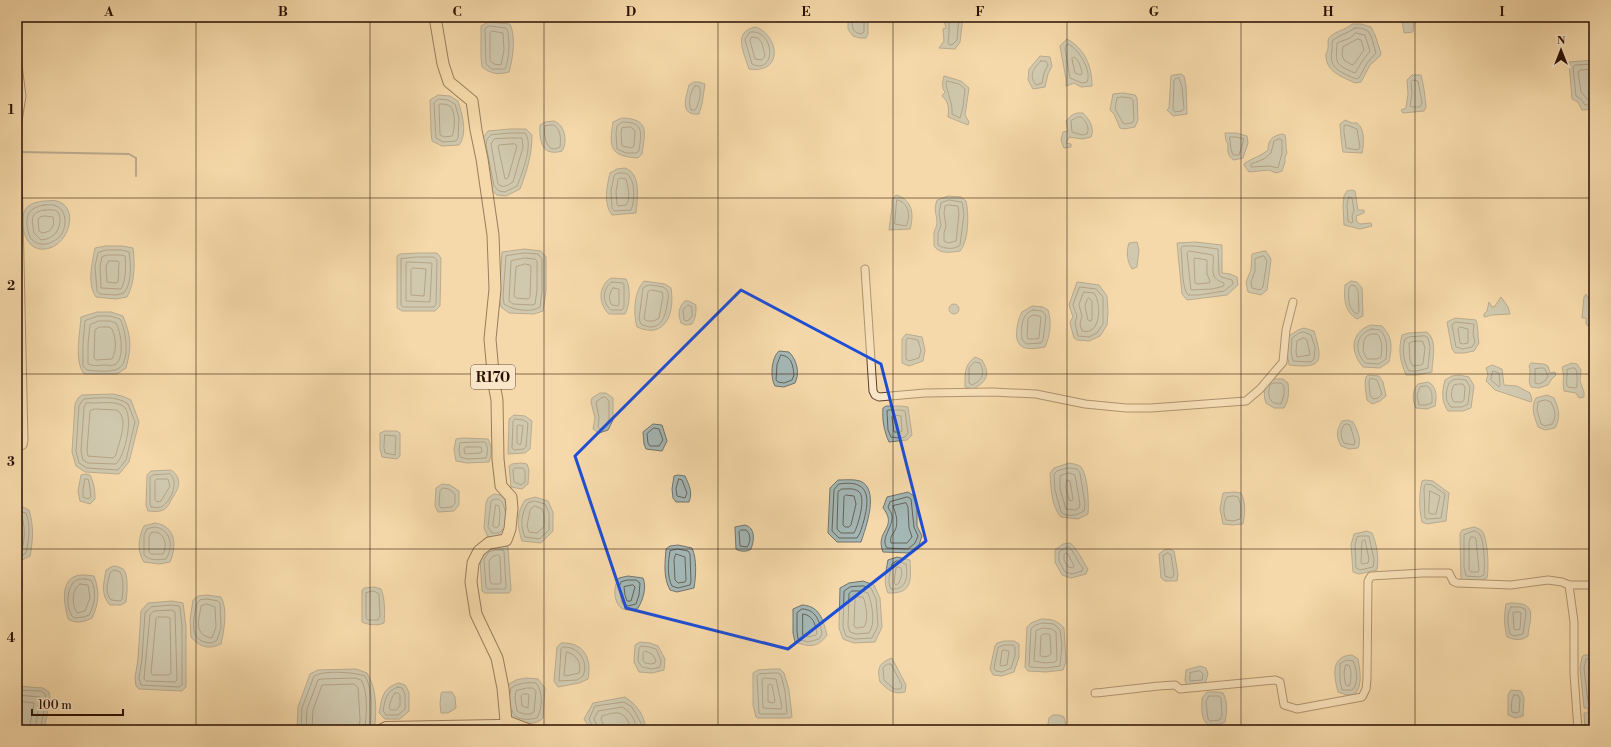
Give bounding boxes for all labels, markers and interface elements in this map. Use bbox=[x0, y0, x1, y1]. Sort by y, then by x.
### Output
text: A bbox=[103, 4, 114, 20]
text: B bbox=[278, 4, 288, 20]
text: C bbox=[452, 4, 462, 20]
text: D bbox=[626, 4, 636, 20]
text: E bbox=[801, 4, 811, 20]
text: F bbox=[975, 4, 985, 20]
text: G bbox=[1149, 4, 1160, 20]
text: H bbox=[1323, 4, 1334, 20]
text: I bbox=[1499, 4, 1505, 20]
north arrow bbox=[1541, 30, 1581, 70]
text: N bbox=[1557, 34, 1566, 48]
text: 1 bbox=[8, 102, 15, 118]
text: 2 bbox=[7, 278, 15, 294]
road number: R170 bbox=[471, 365, 515, 389]
text: 3 bbox=[7, 454, 15, 470]
text: 4 bbox=[7, 630, 16, 646]
scale bar bbox=[32, 691, 123, 717]
text: 100 m bbox=[38, 698, 72, 713]

